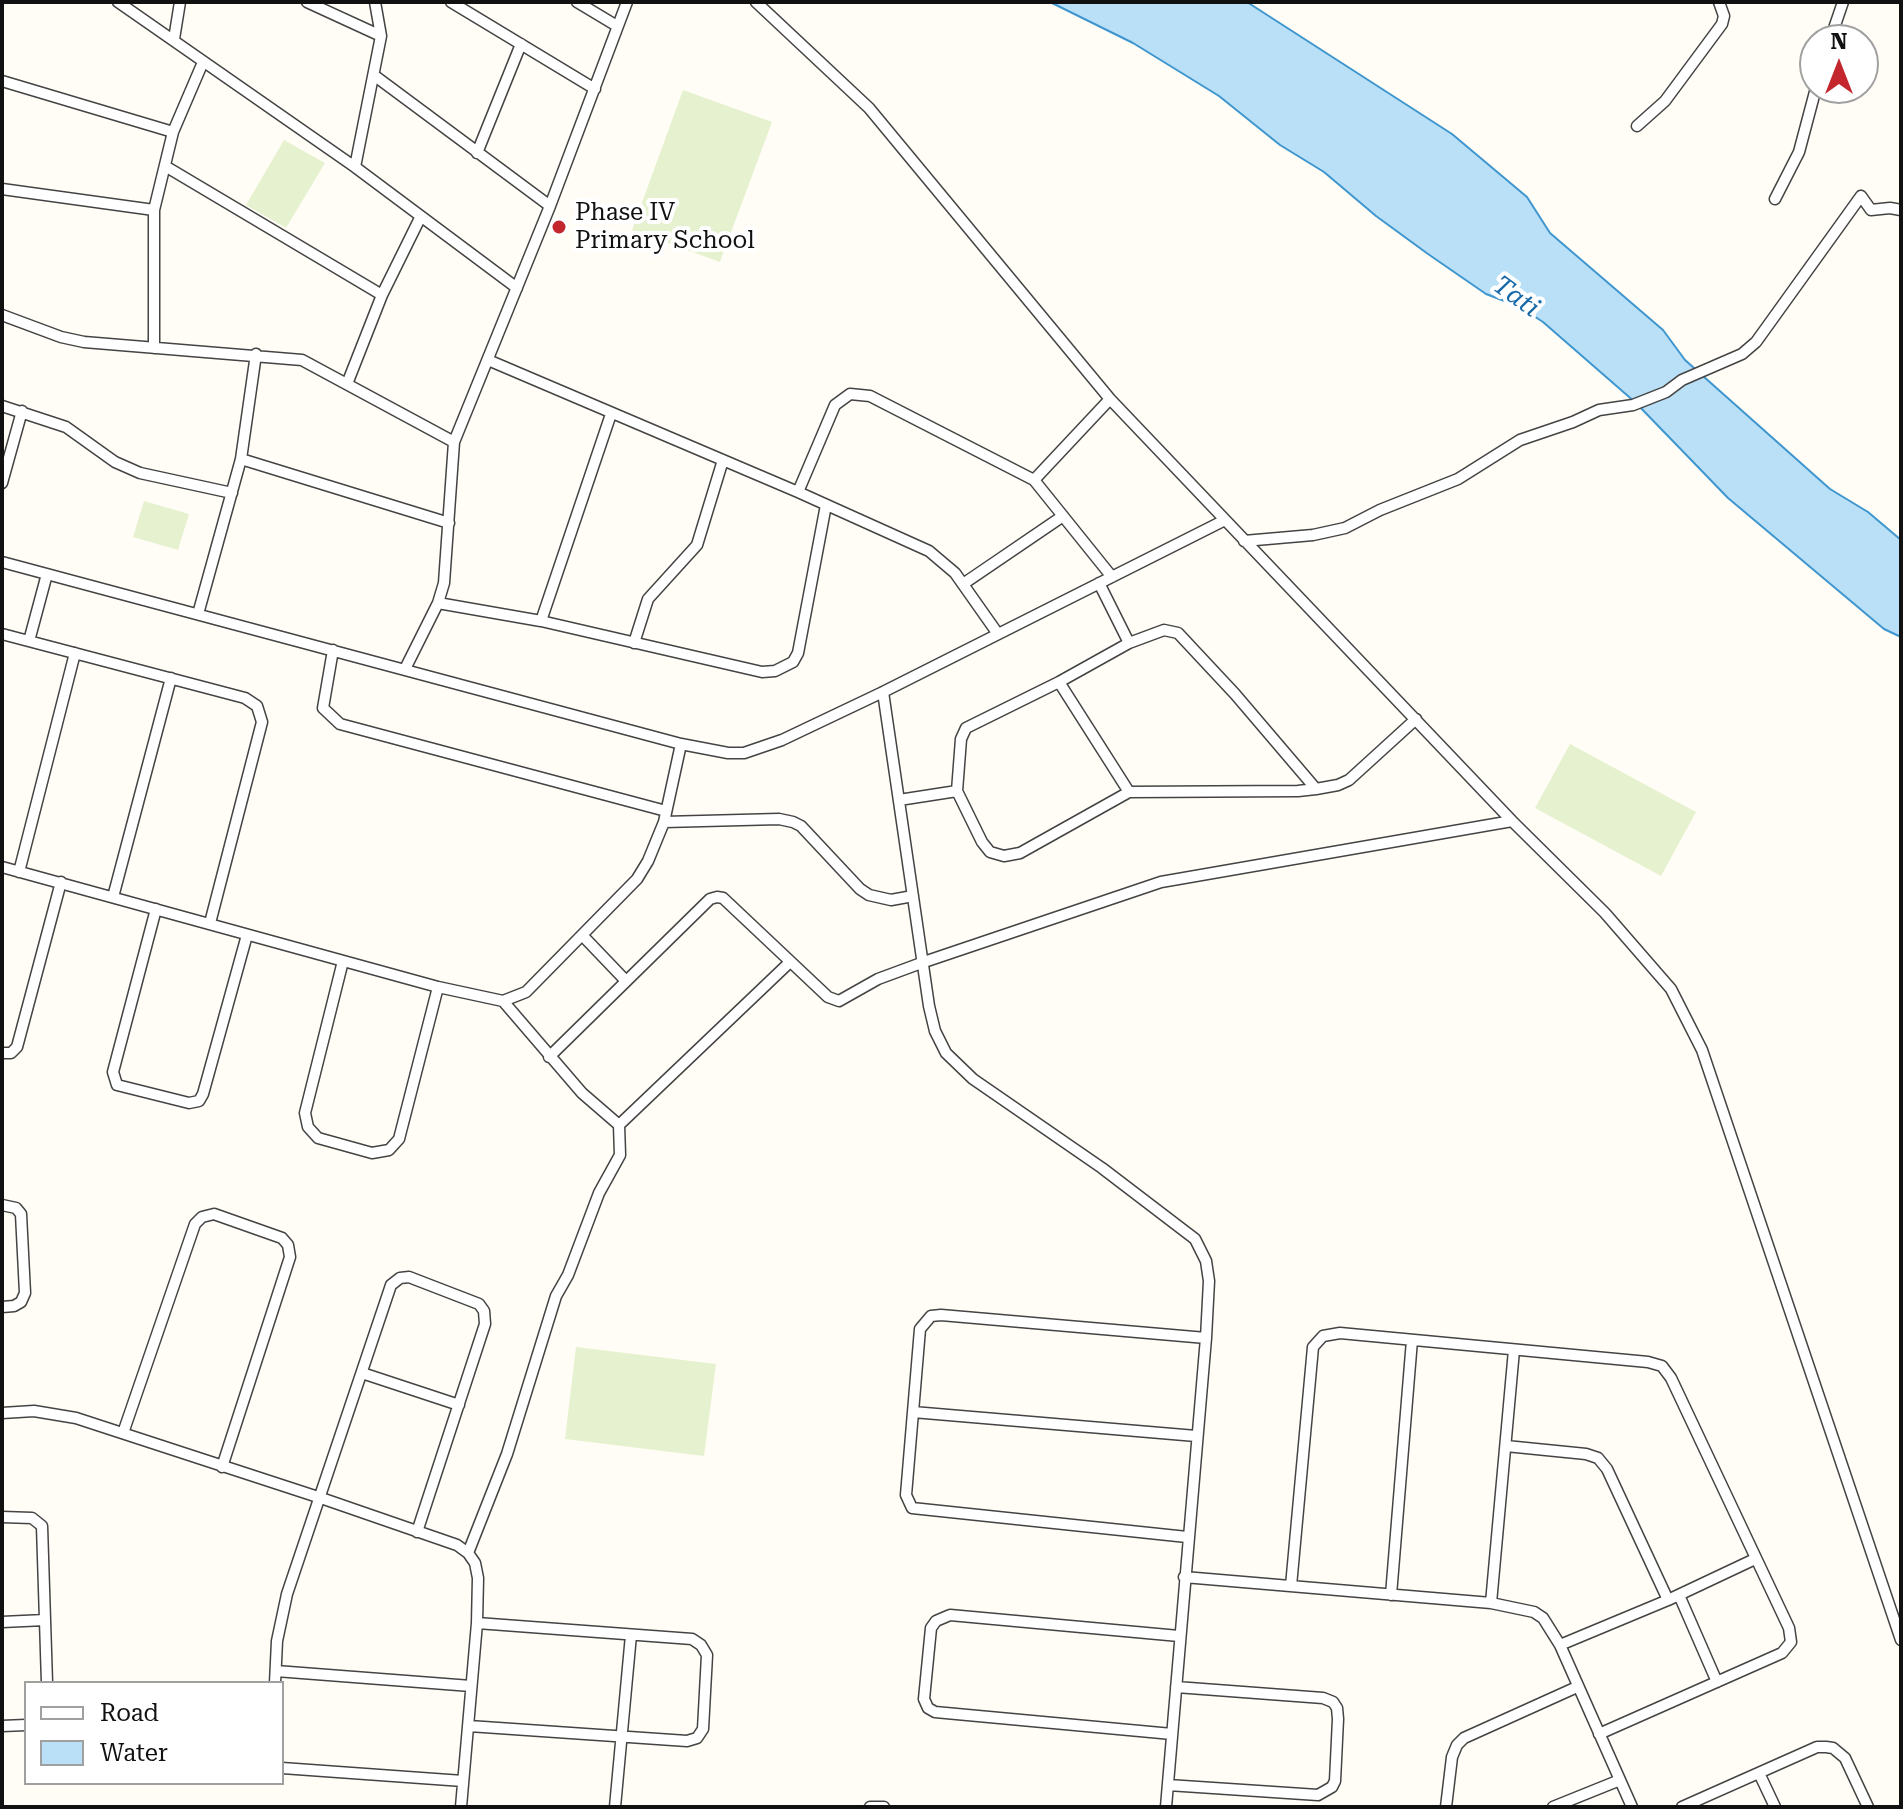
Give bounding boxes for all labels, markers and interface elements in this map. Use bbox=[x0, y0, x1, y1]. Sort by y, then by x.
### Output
north arrow bbox=[1799, 24, 1879, 104]
text: N bbox=[1831, 29, 1847, 54]
place label: Phase IV Primary School bbox=[575, 199, 755, 255]
marker: Phase IV Primary School bbox=[550, 218, 568, 236]
water label: Tati bbox=[1487, 270, 1545, 324]
legend bbox=[24, 1681, 284, 1785]
text: Road bbox=[100, 1699, 159, 1727]
text: Water bbox=[100, 1739, 168, 1767]

